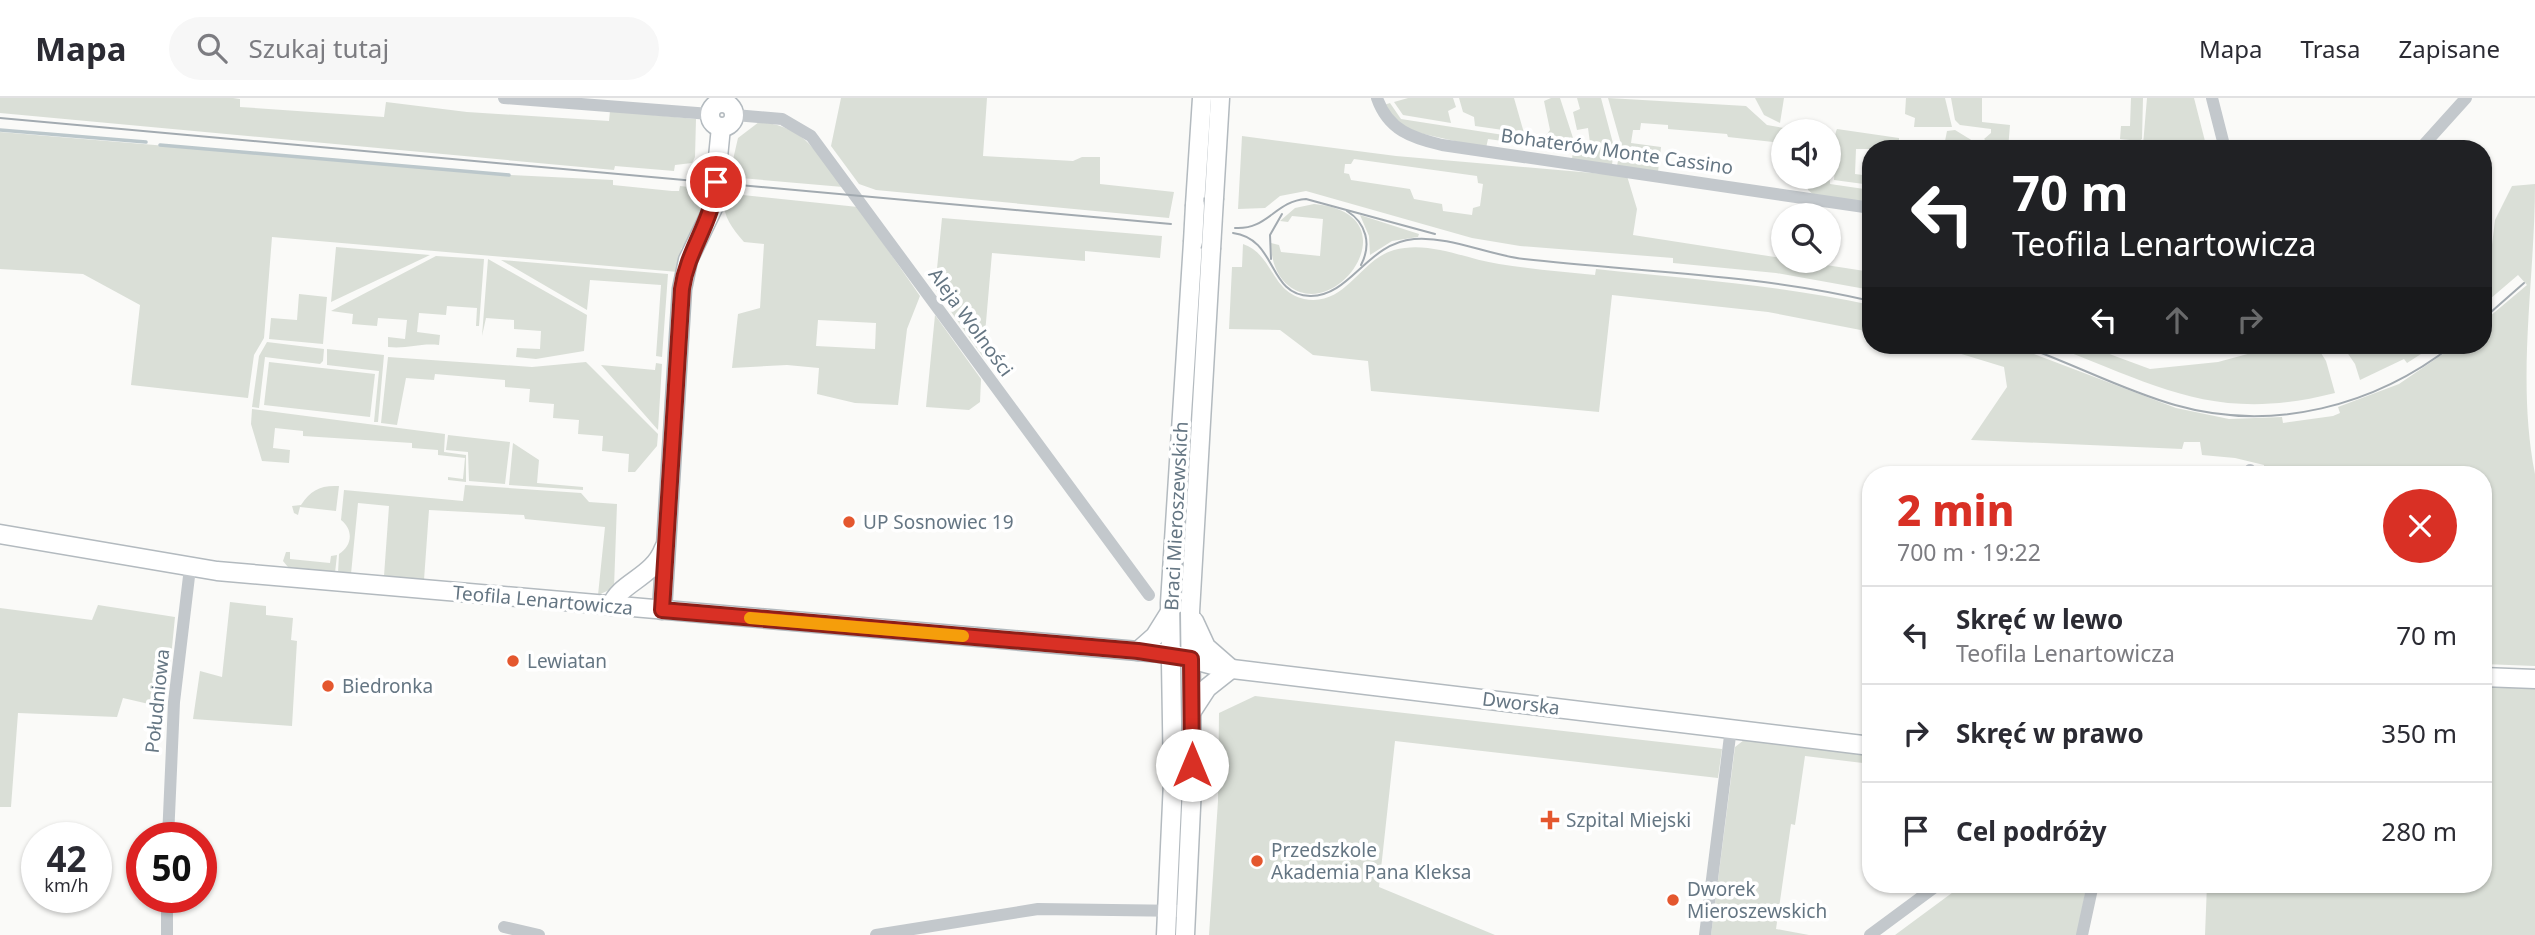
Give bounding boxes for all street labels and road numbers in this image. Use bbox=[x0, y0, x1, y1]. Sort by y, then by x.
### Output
street label: Bohaterów Monte Cassino bbox=[1499, 122, 1735, 180]
street label: Aleja Wolności bbox=[923, 262, 1019, 382]
street label: Braci Mieroszewskich bbox=[1158, 421, 1194, 611]
street label: Teofila Lenartowicza bbox=[452, 579, 634, 621]
street label: Południowa bbox=[139, 648, 175, 754]
street label: Dworska bbox=[1481, 685, 1561, 721]

